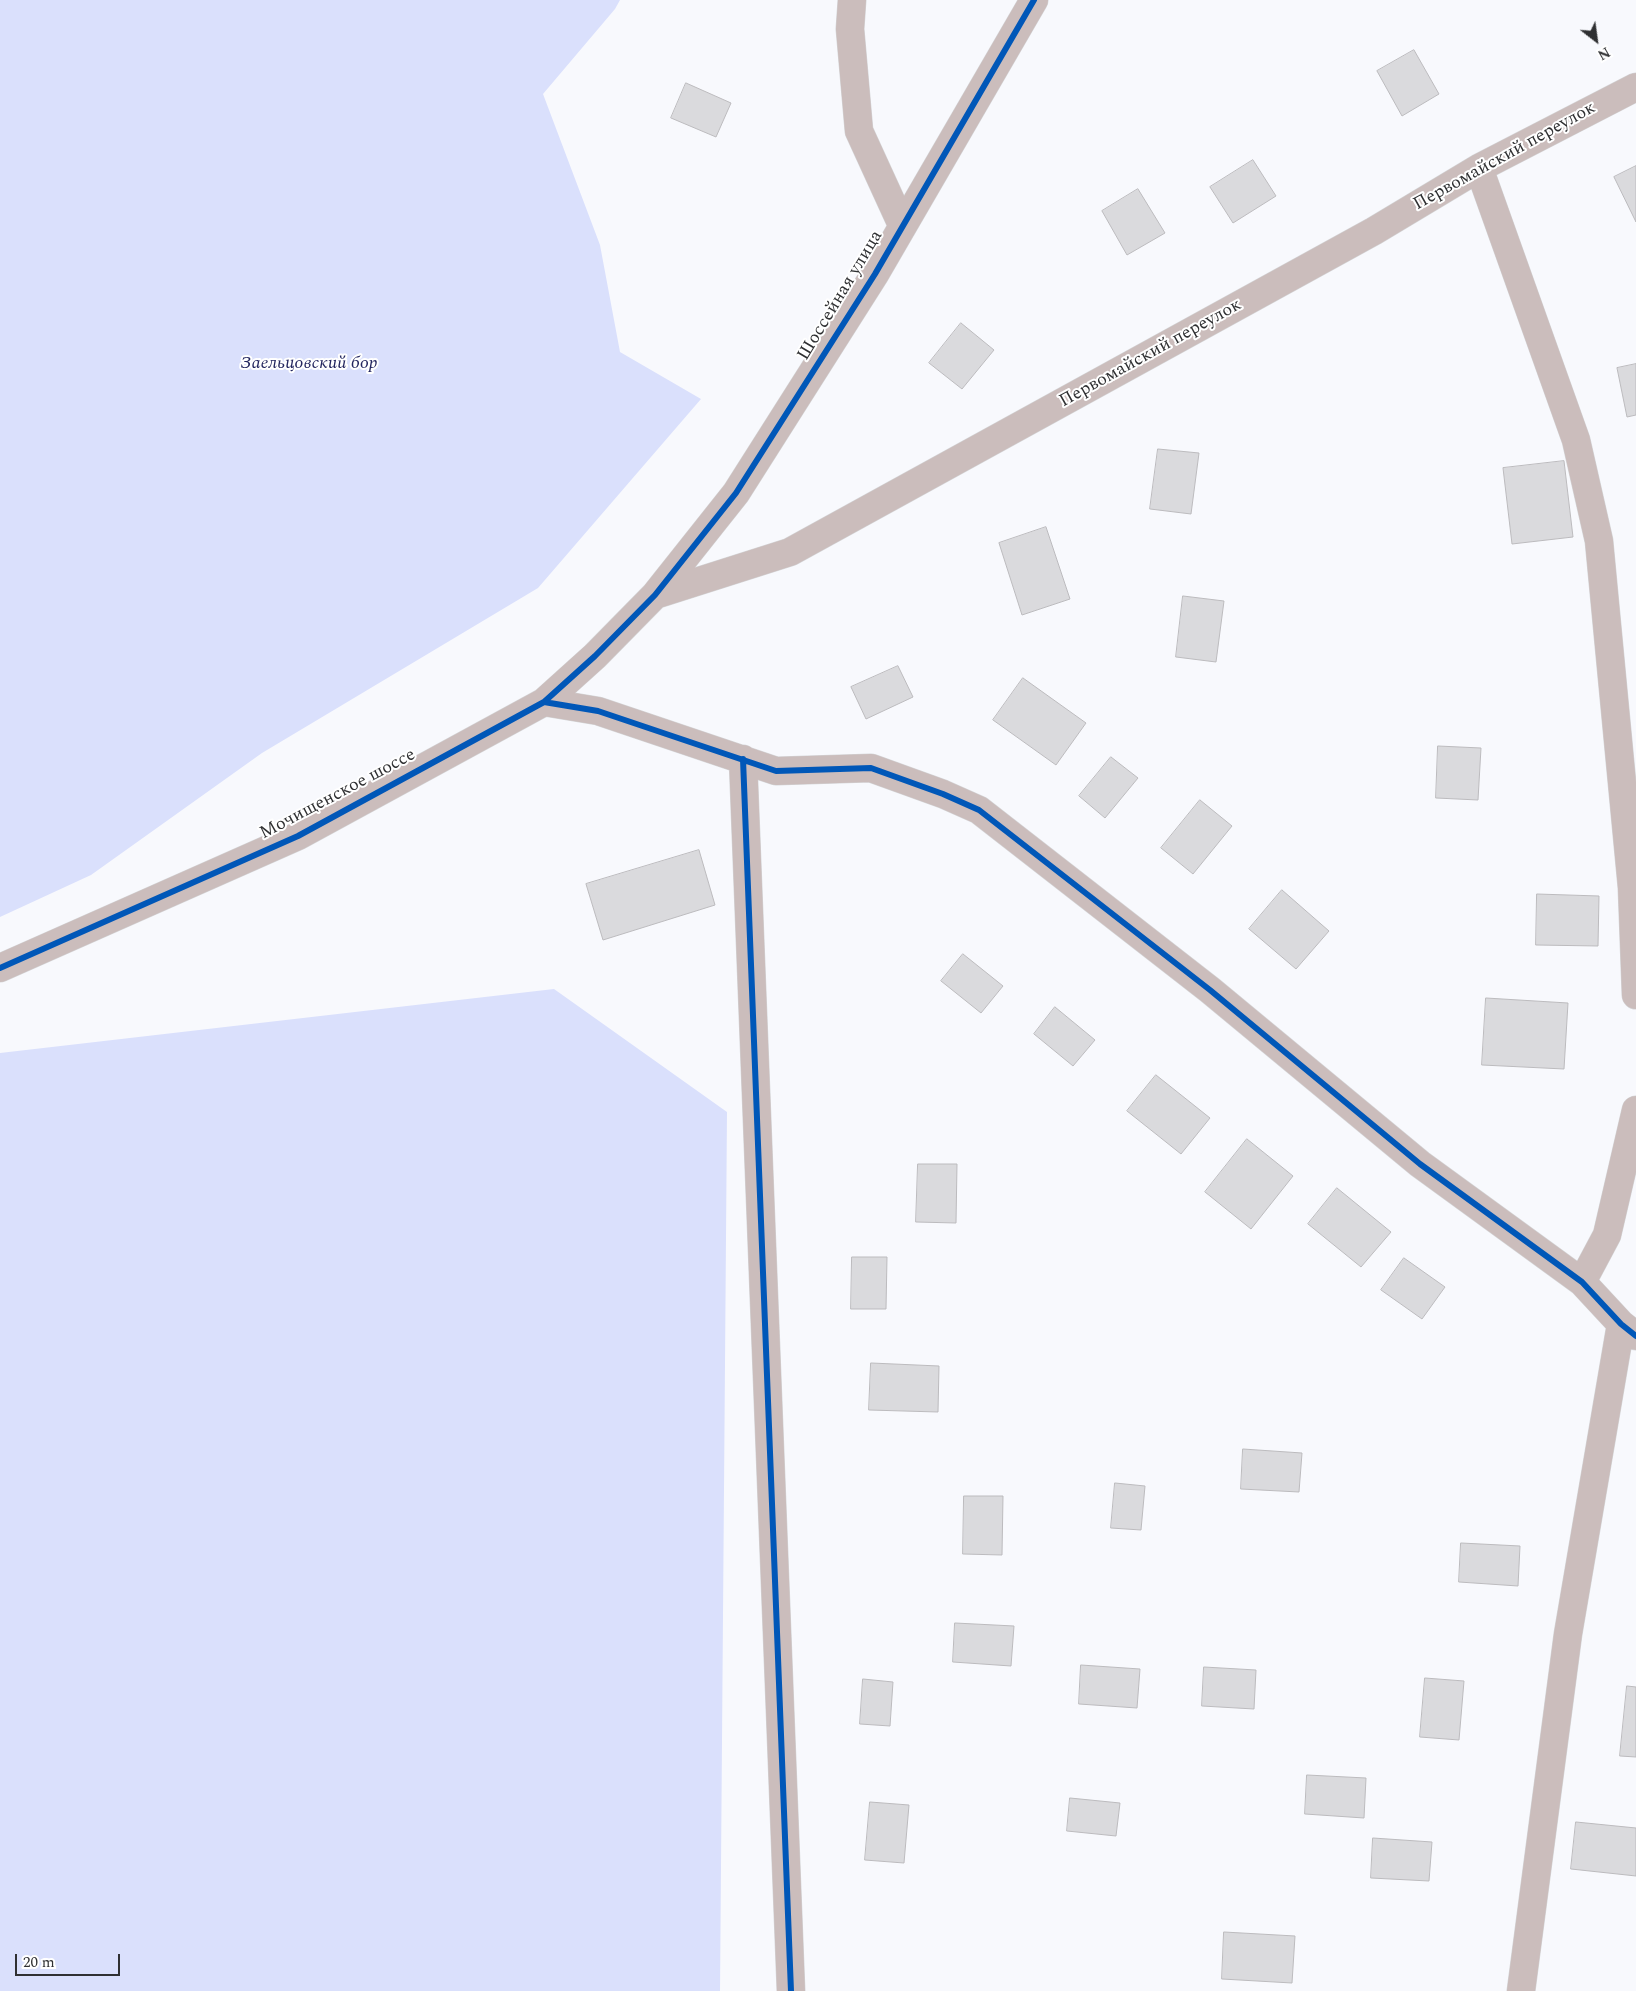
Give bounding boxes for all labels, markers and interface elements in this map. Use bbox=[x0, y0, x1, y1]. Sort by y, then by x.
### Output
north arrow bbox=[1571, 15, 1621, 65]
text: N bbox=[1594, 41, 1614, 65]
street label: Первомайский переулок bbox=[1410, 98, 1600, 216]
street label: Шоссейная улица bbox=[794, 227, 888, 365]
street label: Первомайский переулок bbox=[1056, 295, 1246, 413]
park label: Заельцовский бор bbox=[240, 353, 378, 375]
street label: Мочищенское шоссе bbox=[256, 745, 420, 845]
scale bar bbox=[18, 1944, 122, 1976]
text: 20 m bbox=[23, 1951, 55, 1974]

